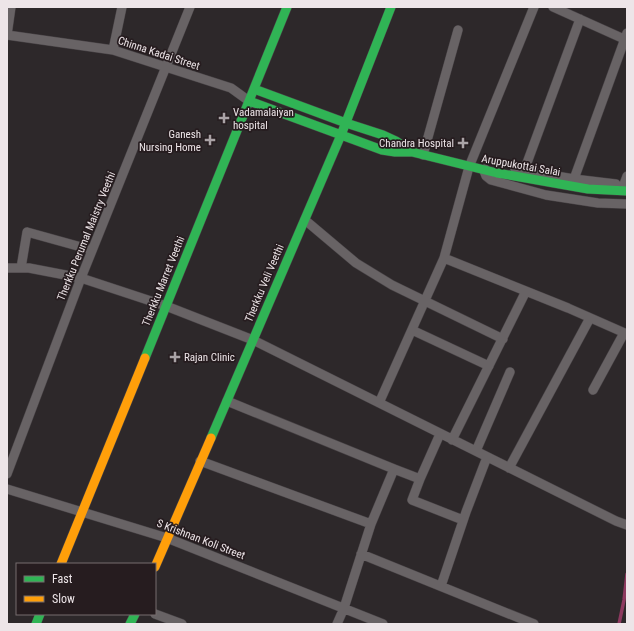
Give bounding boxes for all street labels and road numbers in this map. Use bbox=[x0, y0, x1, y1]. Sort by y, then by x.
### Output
street label: Chinna Kadai Street bbox=[116, 34, 201, 73]
street label: Aruppukottai Salai bbox=[480, 152, 561, 179]
street label: Therkku Perumal Maistry Veethi bbox=[55, 170, 118, 303]
street label: Therkku Marret Veethi bbox=[139, 234, 187, 328]
street label: Therkku Veli Veethi bbox=[242, 242, 287, 324]
street label: S Krishnan Koli Street bbox=[155, 517, 247, 562]

